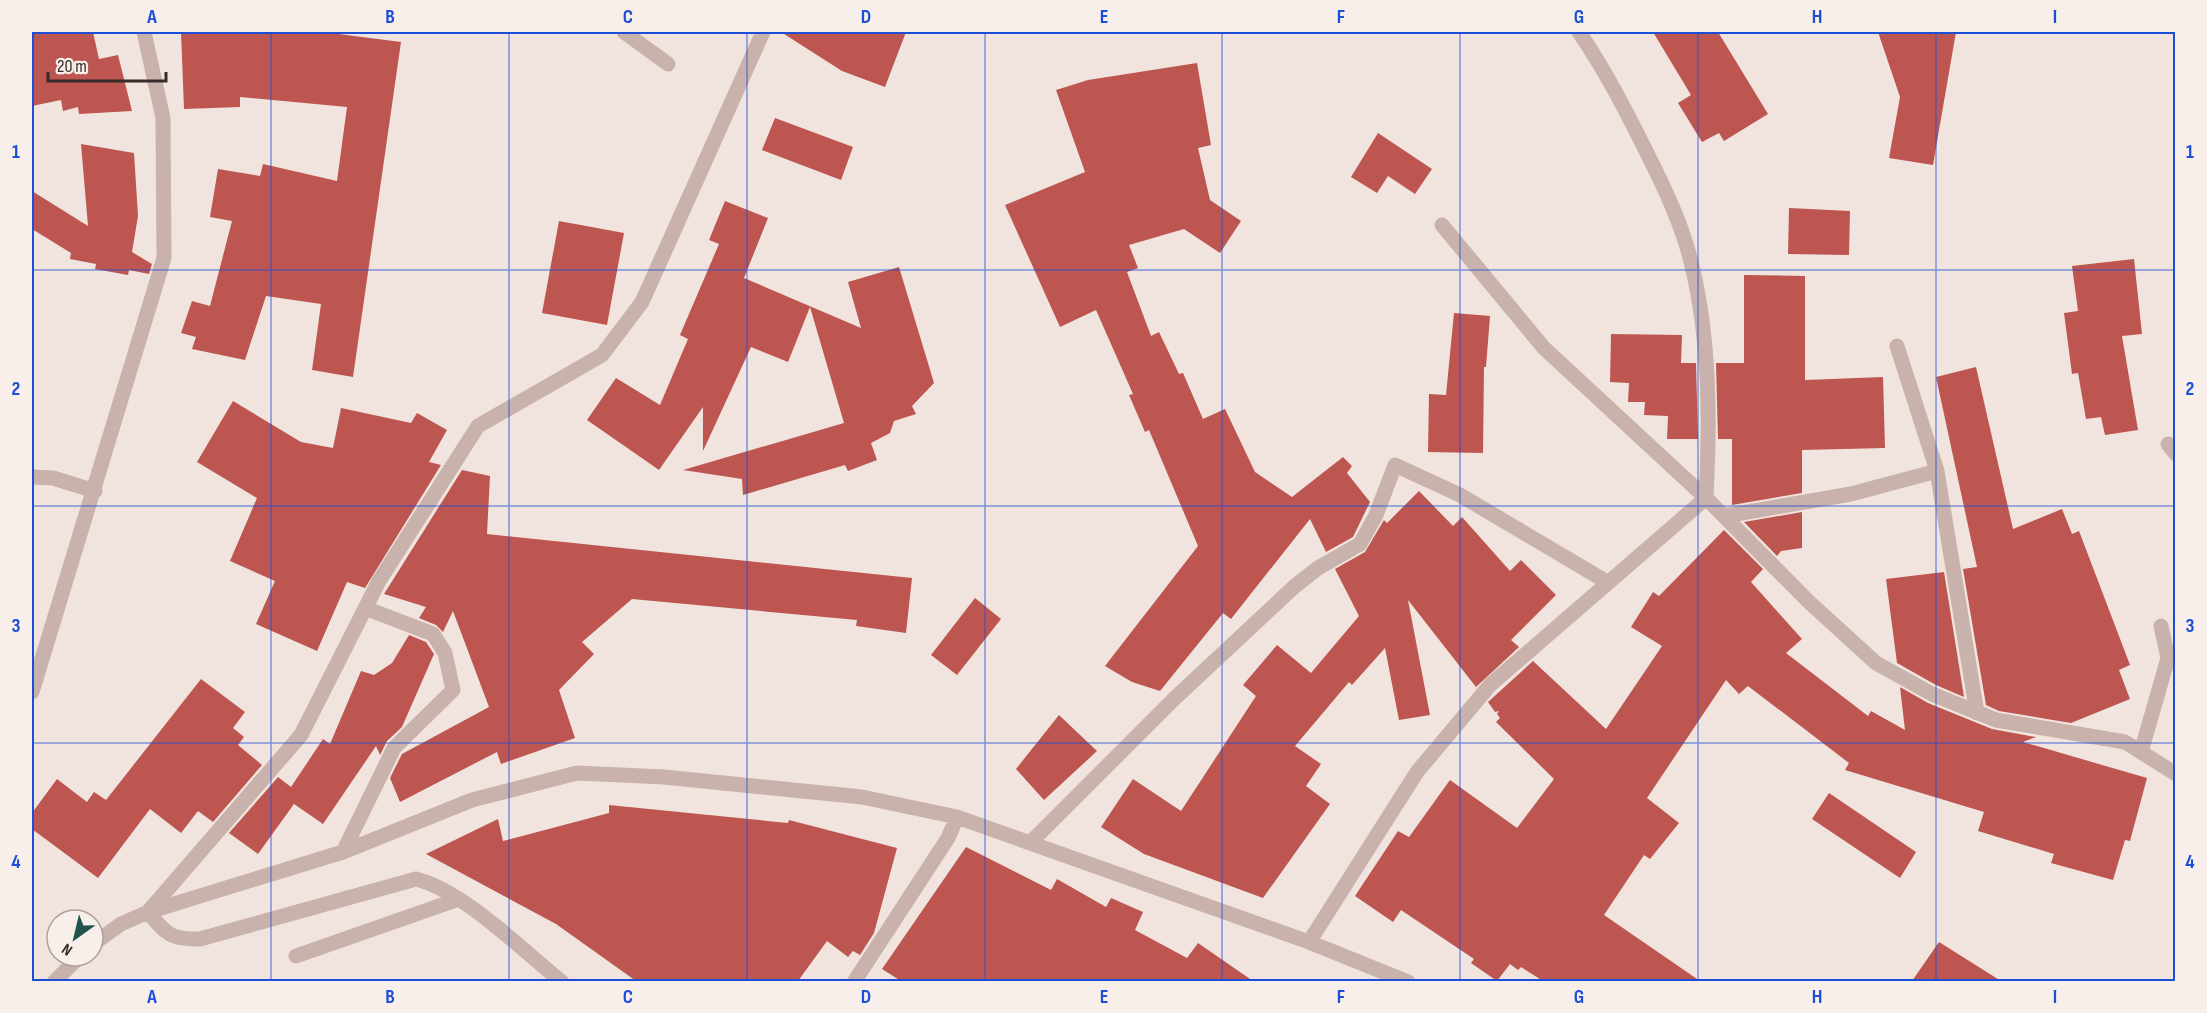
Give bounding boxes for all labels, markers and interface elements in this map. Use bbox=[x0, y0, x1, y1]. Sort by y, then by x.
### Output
text: A bbox=[146, 5, 157, 29]
text: B bbox=[385, 5, 395, 29]
text: C bbox=[623, 5, 633, 29]
text: D bbox=[861, 5, 871, 29]
text: E bbox=[1100, 5, 1108, 29]
text: F bbox=[1337, 5, 1345, 29]
text: G bbox=[1574, 5, 1584, 29]
text: H bbox=[1812, 5, 1822, 29]
text: I bbox=[2053, 5, 2057, 29]
scale bar bbox=[48, 45, 166, 83]
text: 20 m bbox=[57, 56, 87, 77]
text: 1 bbox=[12, 140, 20, 164]
text: 1 bbox=[2186, 140, 2194, 164]
text: 2 bbox=[12, 377, 20, 401]
text: 2 bbox=[2186, 377, 2194, 401]
text: 3 bbox=[12, 614, 21, 638]
text: 3 bbox=[2186, 614, 2195, 638]
text: 4 bbox=[11, 850, 21, 874]
text: 4 bbox=[2185, 850, 2195, 874]
north arrow bbox=[45, 908, 105, 968]
text: N bbox=[59, 939, 76, 959]
text: A bbox=[146, 985, 157, 1009]
text: B bbox=[385, 985, 395, 1009]
text: C bbox=[623, 985, 633, 1009]
text: D bbox=[861, 985, 871, 1009]
text: E bbox=[1100, 985, 1108, 1009]
text: F bbox=[1337, 985, 1345, 1009]
text: G bbox=[1574, 985, 1584, 1009]
text: H bbox=[1812, 985, 1822, 1009]
text: I bbox=[2053, 985, 2057, 1009]

